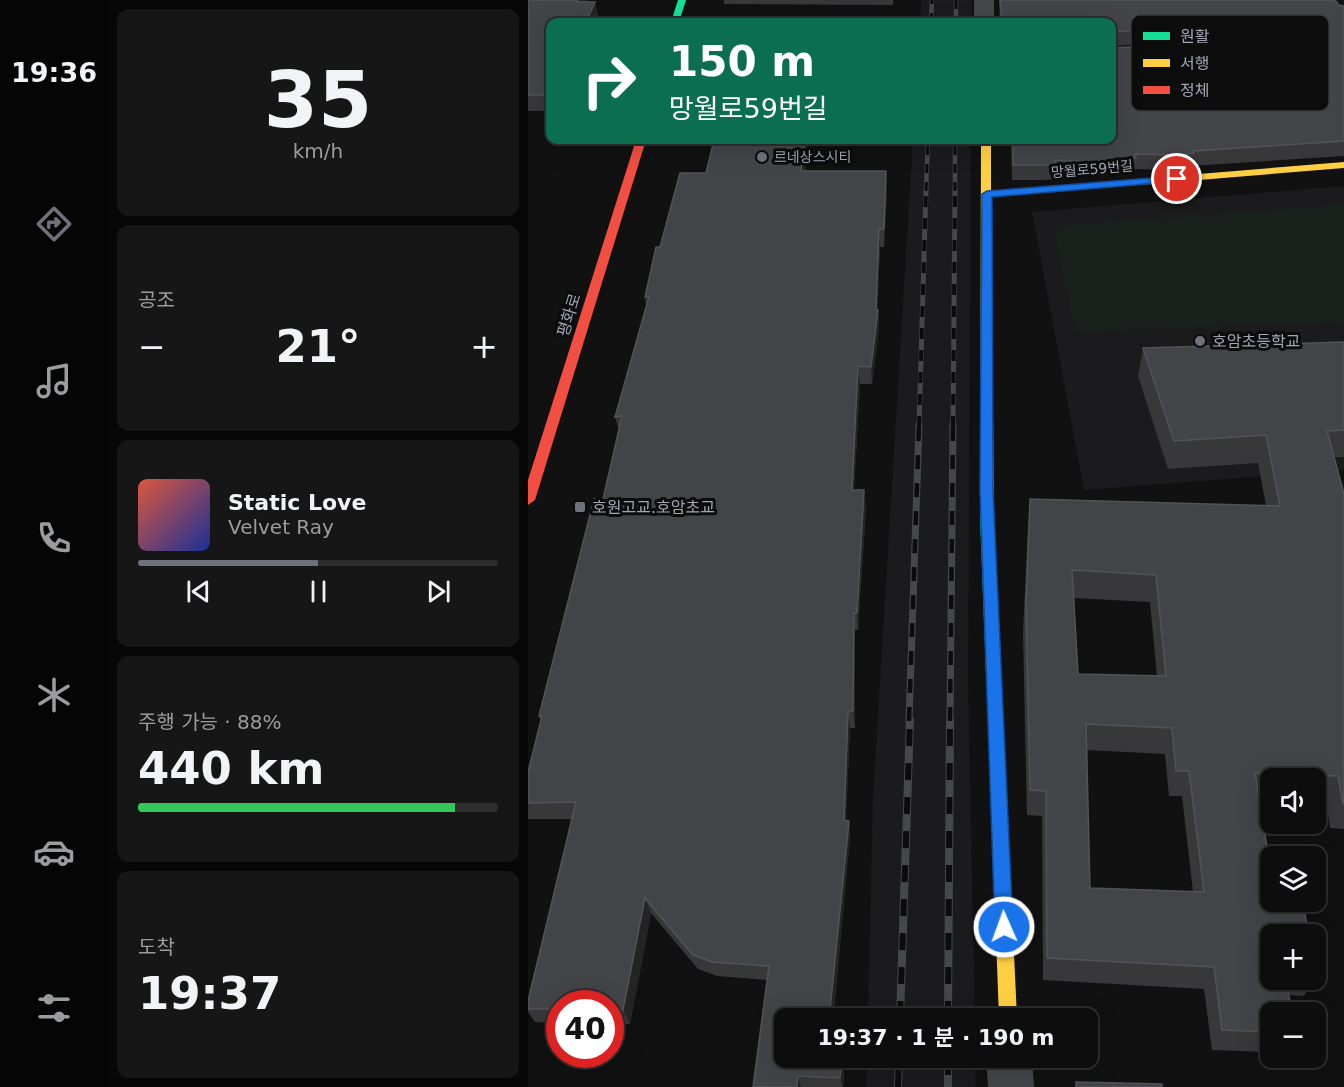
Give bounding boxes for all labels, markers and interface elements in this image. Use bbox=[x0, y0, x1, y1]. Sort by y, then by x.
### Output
legend bbox=[1131, 15, 1329, 111]
text: 원활 bbox=[1180, 27, 1210, 46]
text: 150 m bbox=[669, 37, 815, 86]
icon: right bbox=[570, 42, 648, 120]
text: 서행 bbox=[1180, 54, 1209, 73]
text: 35 bbox=[264, 55, 372, 145]
text: 19:36 bbox=[11, 57, 97, 88]
text: 정체 bbox=[1180, 81, 1209, 100]
text: 망월로59번길 bbox=[669, 93, 828, 124]
text: km/h bbox=[293, 139, 343, 163]
place label: 르네상스시티 bbox=[774, 149, 851, 165]
marker: 르네상스시티 bbox=[755, 150, 769, 164]
pin bbox=[1151, 153, 1202, 204]
street label: 망월로59번길 bbox=[1050, 157, 1134, 181]
icon: arrive bbox=[1160, 162, 1193, 195]
icon: directions bbox=[33, 203, 75, 245]
text: 공조 bbox=[138, 288, 175, 312]
street label: 평화로 bbox=[553, 291, 585, 339]
text: 21° bbox=[275, 320, 361, 373]
text: − bbox=[138, 327, 166, 366]
text: + bbox=[470, 327, 498, 366]
place label: 호암초등학교 bbox=[1212, 332, 1300, 351]
marker: 호암초등학교 bbox=[1193, 334, 1207, 348]
icon: music bbox=[33, 360, 75, 402]
text: Static Love bbox=[228, 490, 366, 515]
place label: 호원고교.호암초교 bbox=[592, 498, 715, 517]
marker: 호원고교.호암초교 bbox=[573, 500, 587, 514]
text: Velvet Ray bbox=[228, 515, 334, 539]
icon: phone bbox=[33, 517, 75, 559]
icon: previous bbox=[182, 575, 215, 608]
icon: pause bbox=[302, 575, 335, 608]
icon: next bbox=[422, 575, 455, 608]
icon: climate bbox=[33, 674, 75, 716]
text: 주행 가능 · 88% bbox=[138, 710, 281, 734]
text: 440 km bbox=[138, 742, 324, 795]
map controls bbox=[1260, 768, 1326, 1068]
button: sound bbox=[1260, 768, 1326, 834]
icon: car bbox=[33, 831, 75, 873]
button: layers bbox=[1260, 846, 1326, 912]
position arrow bbox=[972, 895, 1036, 959]
button: + bbox=[1260, 924, 1326, 990]
text: 도착 bbox=[138, 935, 175, 959]
text: 19:37 bbox=[138, 967, 281, 1020]
icon: filters bbox=[33, 987, 75, 1029]
speed limit sign: 40 bbox=[546, 990, 624, 1068]
button: − bbox=[1260, 1002, 1326, 1068]
text: 19:37 · 1 분 · 190 m bbox=[817, 1025, 1055, 1050]

